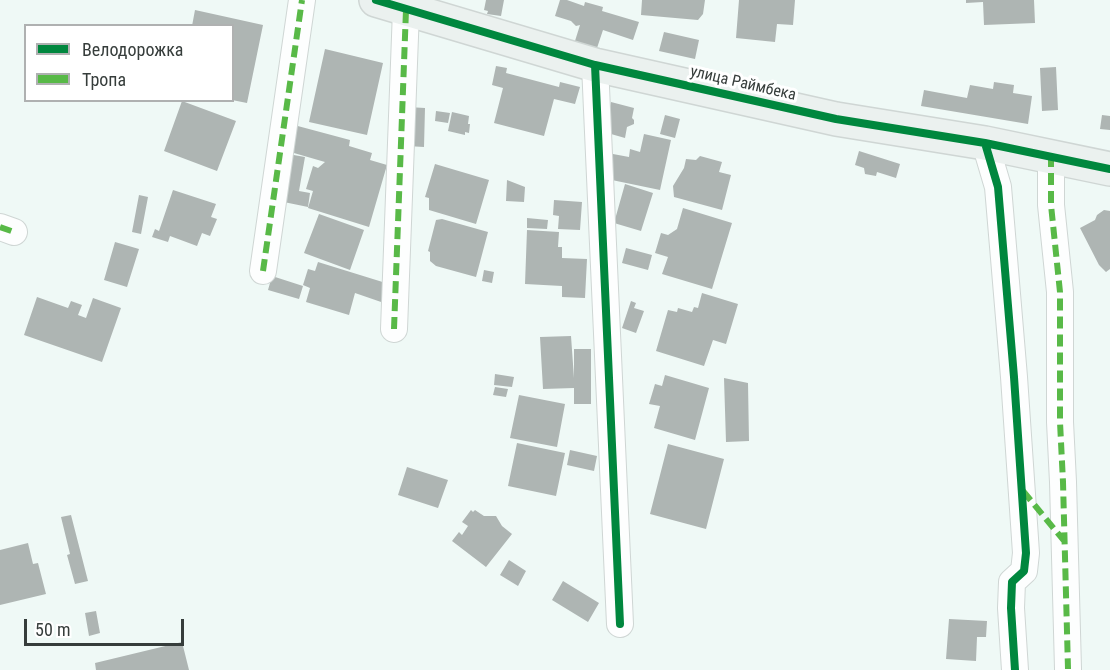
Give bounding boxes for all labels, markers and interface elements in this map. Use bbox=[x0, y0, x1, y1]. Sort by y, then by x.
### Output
legend bbox=[24, 24, 234, 102]
text: Велодорожка bbox=[82, 39, 183, 60]
street label: улица Раймбека bbox=[688, 63, 798, 105]
text: Тропа bbox=[82, 69, 126, 90]
scale bar bbox=[27, 607, 188, 645]
text: 50 m bbox=[35, 619, 70, 640]

